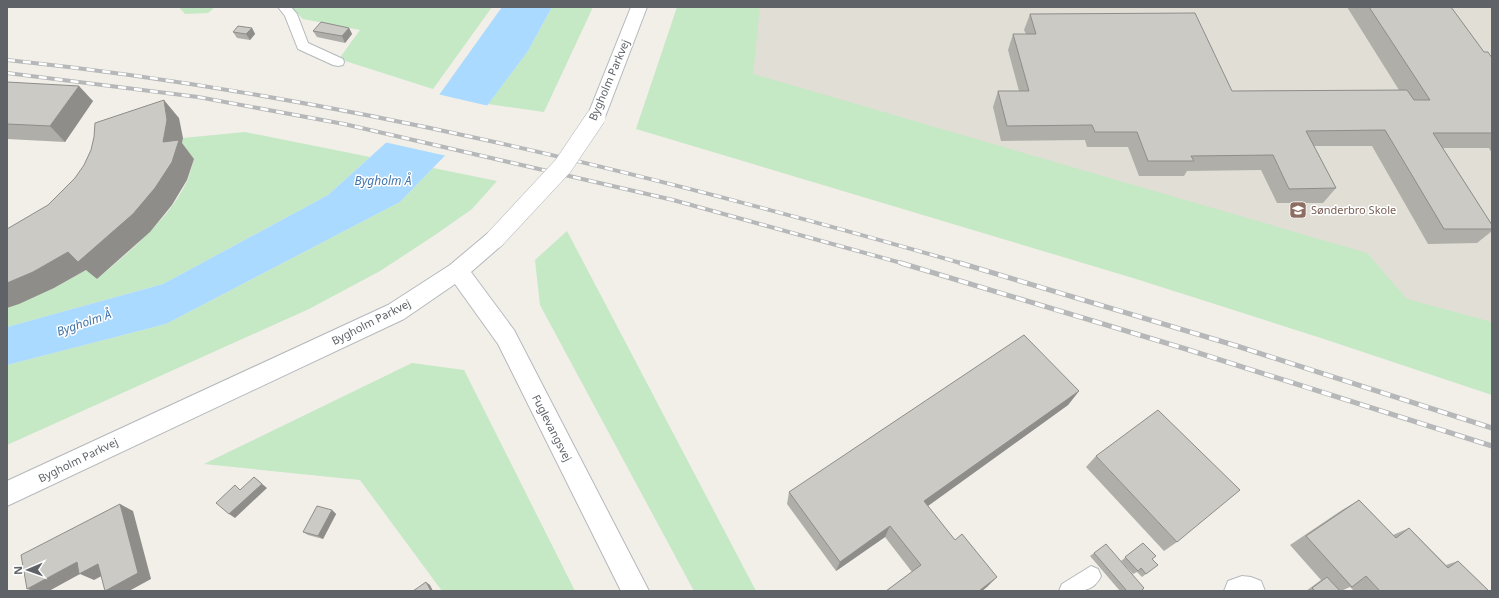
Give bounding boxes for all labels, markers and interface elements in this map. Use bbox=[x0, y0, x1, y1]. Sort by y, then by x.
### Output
street label: Bygholm Parkvej bbox=[585, 37, 632, 123]
water label: Bygholm Å bbox=[355, 172, 412, 189]
school or university icon: Sønderbro Skole bbox=[1288, 200, 1308, 220]
place label: Sønderbro Skole bbox=[1311, 202, 1396, 217]
street label: Bygholm Parkvej bbox=[329, 295, 413, 348]
water label: Bygholm Å bbox=[54, 305, 114, 340]
street label: Fuglevangsvej bbox=[529, 392, 576, 464]
street label: Bygholm Parkvej bbox=[35, 434, 120, 485]
north arrow bbox=[8, 550, 48, 590]
text: N bbox=[10, 566, 25, 575]

